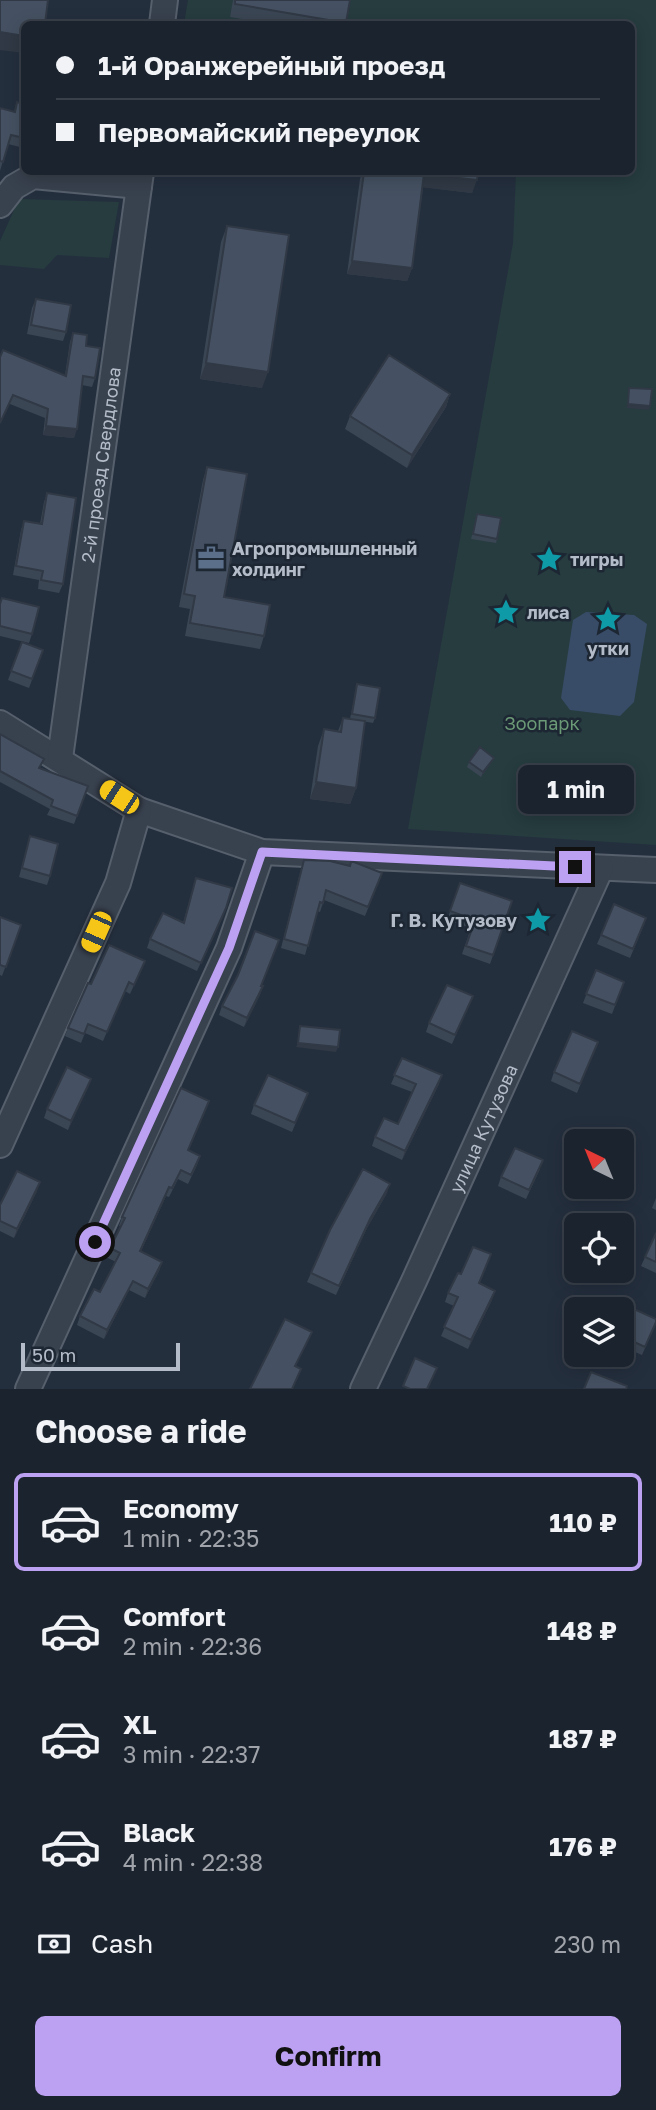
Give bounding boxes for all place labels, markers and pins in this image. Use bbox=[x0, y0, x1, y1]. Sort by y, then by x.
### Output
place label: Агропромышленный холдинг bbox=[232, 537, 417, 580]
office icon: Агропромышленный холдинг bbox=[196, 543, 226, 573]
place icon: тигры bbox=[534, 544, 564, 574]
place label: тигры bbox=[570, 548, 623, 570]
place icon: лиса bbox=[491, 597, 521, 627]
place label: лиса bbox=[527, 601, 570, 623]
place icon: утки bbox=[593, 604, 623, 634]
place label: утки bbox=[587, 637, 629, 659]
place icon: Г. В. Кутузову bbox=[523, 905, 553, 935]
place label: Г. В. Кутузову bbox=[390, 909, 517, 931]

